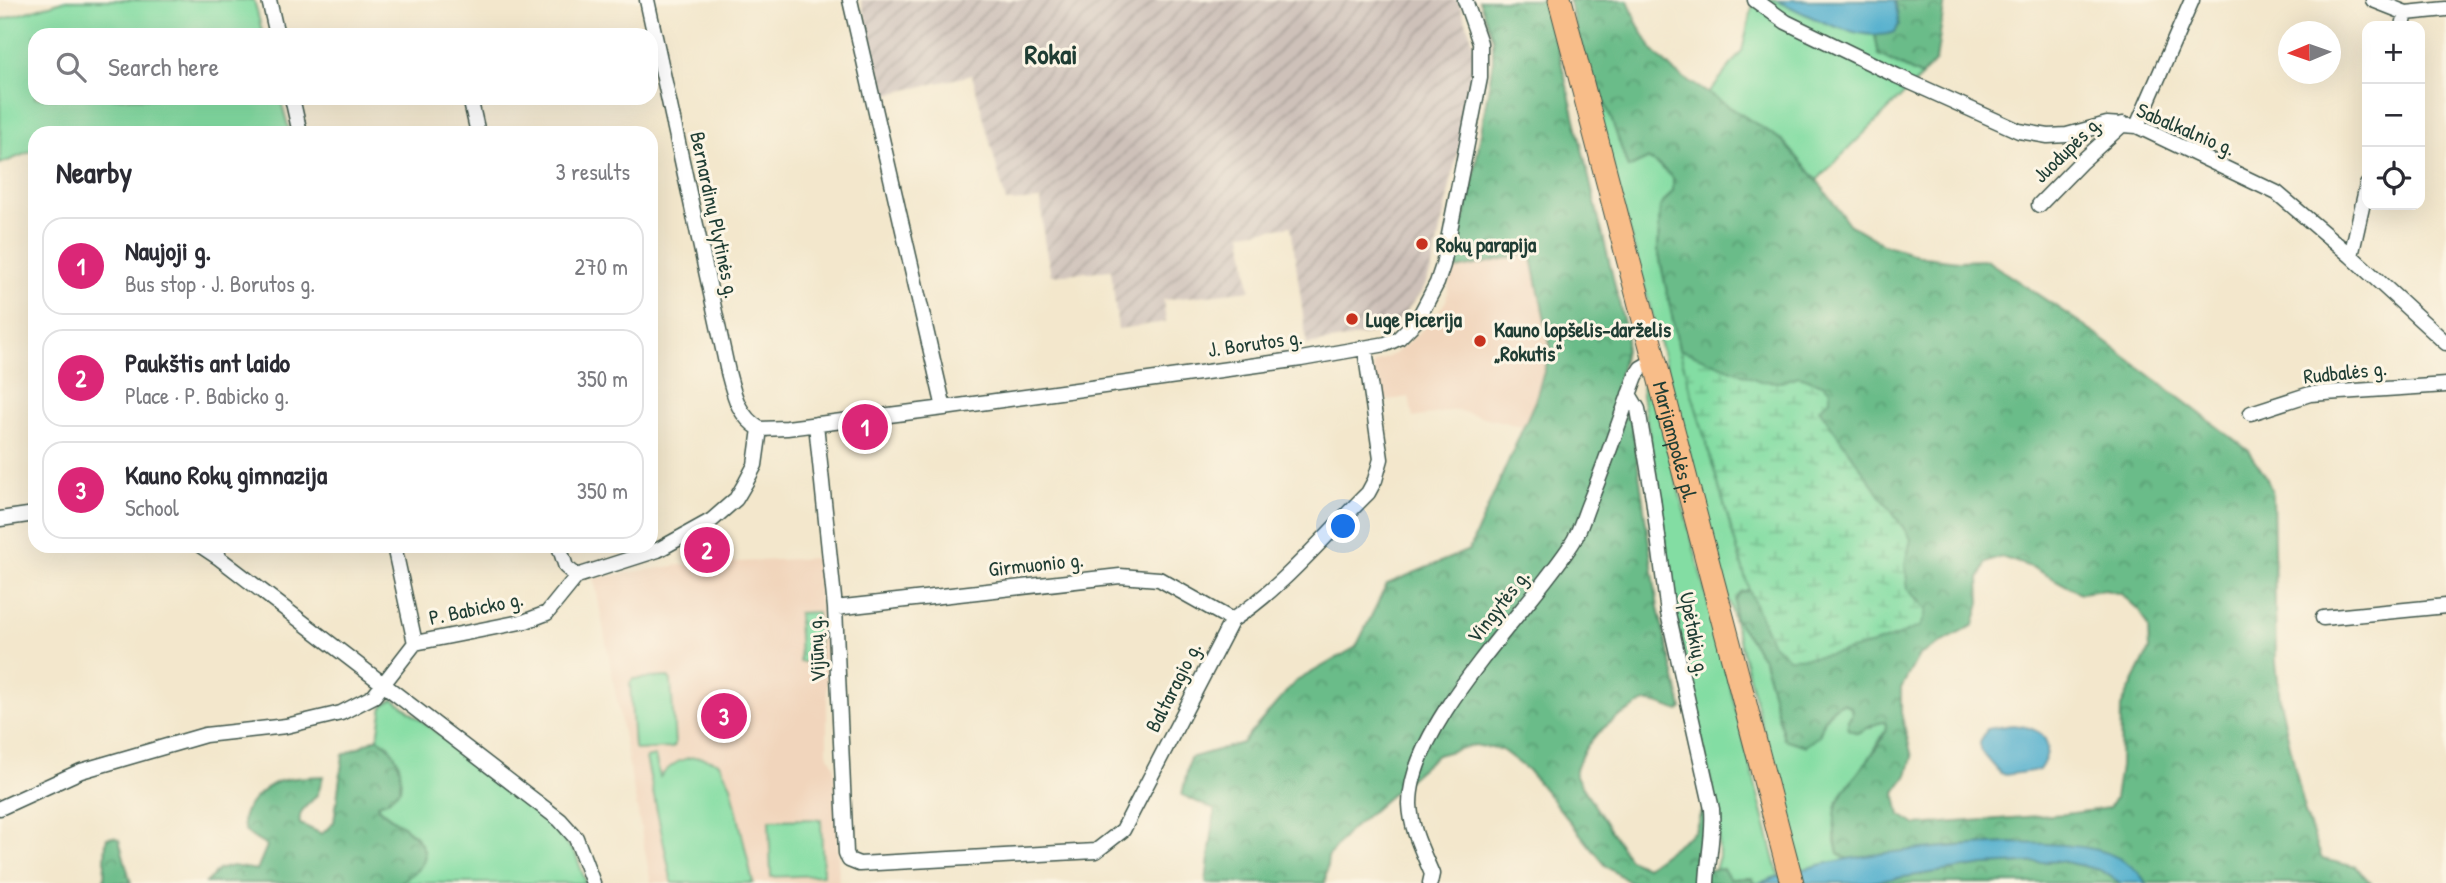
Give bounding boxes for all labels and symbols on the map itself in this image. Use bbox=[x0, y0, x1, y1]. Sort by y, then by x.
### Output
north arrow bbox=[2278, 21, 2341, 84]
district label: Rokai bbox=[1025, 35, 1077, 73]
street label: Sabalkalnio g. bbox=[2132, 95, 2240, 163]
street label: Juodupės g. bbox=[2026, 109, 2108, 189]
street label: Bernardinų Plytinės g. bbox=[683, 129, 747, 301]
place label: Rokų parapija bbox=[1436, 230, 1537, 260]
marker: Rokų parapija bbox=[1414, 236, 1430, 252]
place label: Luge Picerija bbox=[1366, 305, 1463, 335]
marker: Luge Picerija bbox=[1344, 311, 1360, 327]
place label: Kauno lopšelis-darželis „Rokutis“ bbox=[1494, 315, 1671, 368]
street label: J. Borutos g. bbox=[1206, 322, 1304, 364]
marker: Kauno lopšelis-darželis „Rokutis“ bbox=[1472, 333, 1488, 349]
street label: Rudbalės g. bbox=[2302, 353, 2388, 391]
street label: Marijampolės pl. bbox=[1646, 378, 1706, 506]
pin: 1 bbox=[842, 401, 888, 453]
your location bbox=[1326, 509, 1360, 543]
pin: 2 bbox=[684, 524, 730, 576]
street label: Girmuonio g. bbox=[987, 545, 1085, 583]
street label: Vingytės g. bbox=[1460, 563, 1536, 649]
street label: P. Babicko g. bbox=[426, 584, 526, 632]
street label: Upėtakių g. bbox=[1673, 590, 1717, 678]
street label: Vijūnų g. bbox=[800, 615, 832, 683]
street label: Baltaragio g. bbox=[1138, 637, 1208, 737]
pin: 3 bbox=[701, 690, 747, 742]

